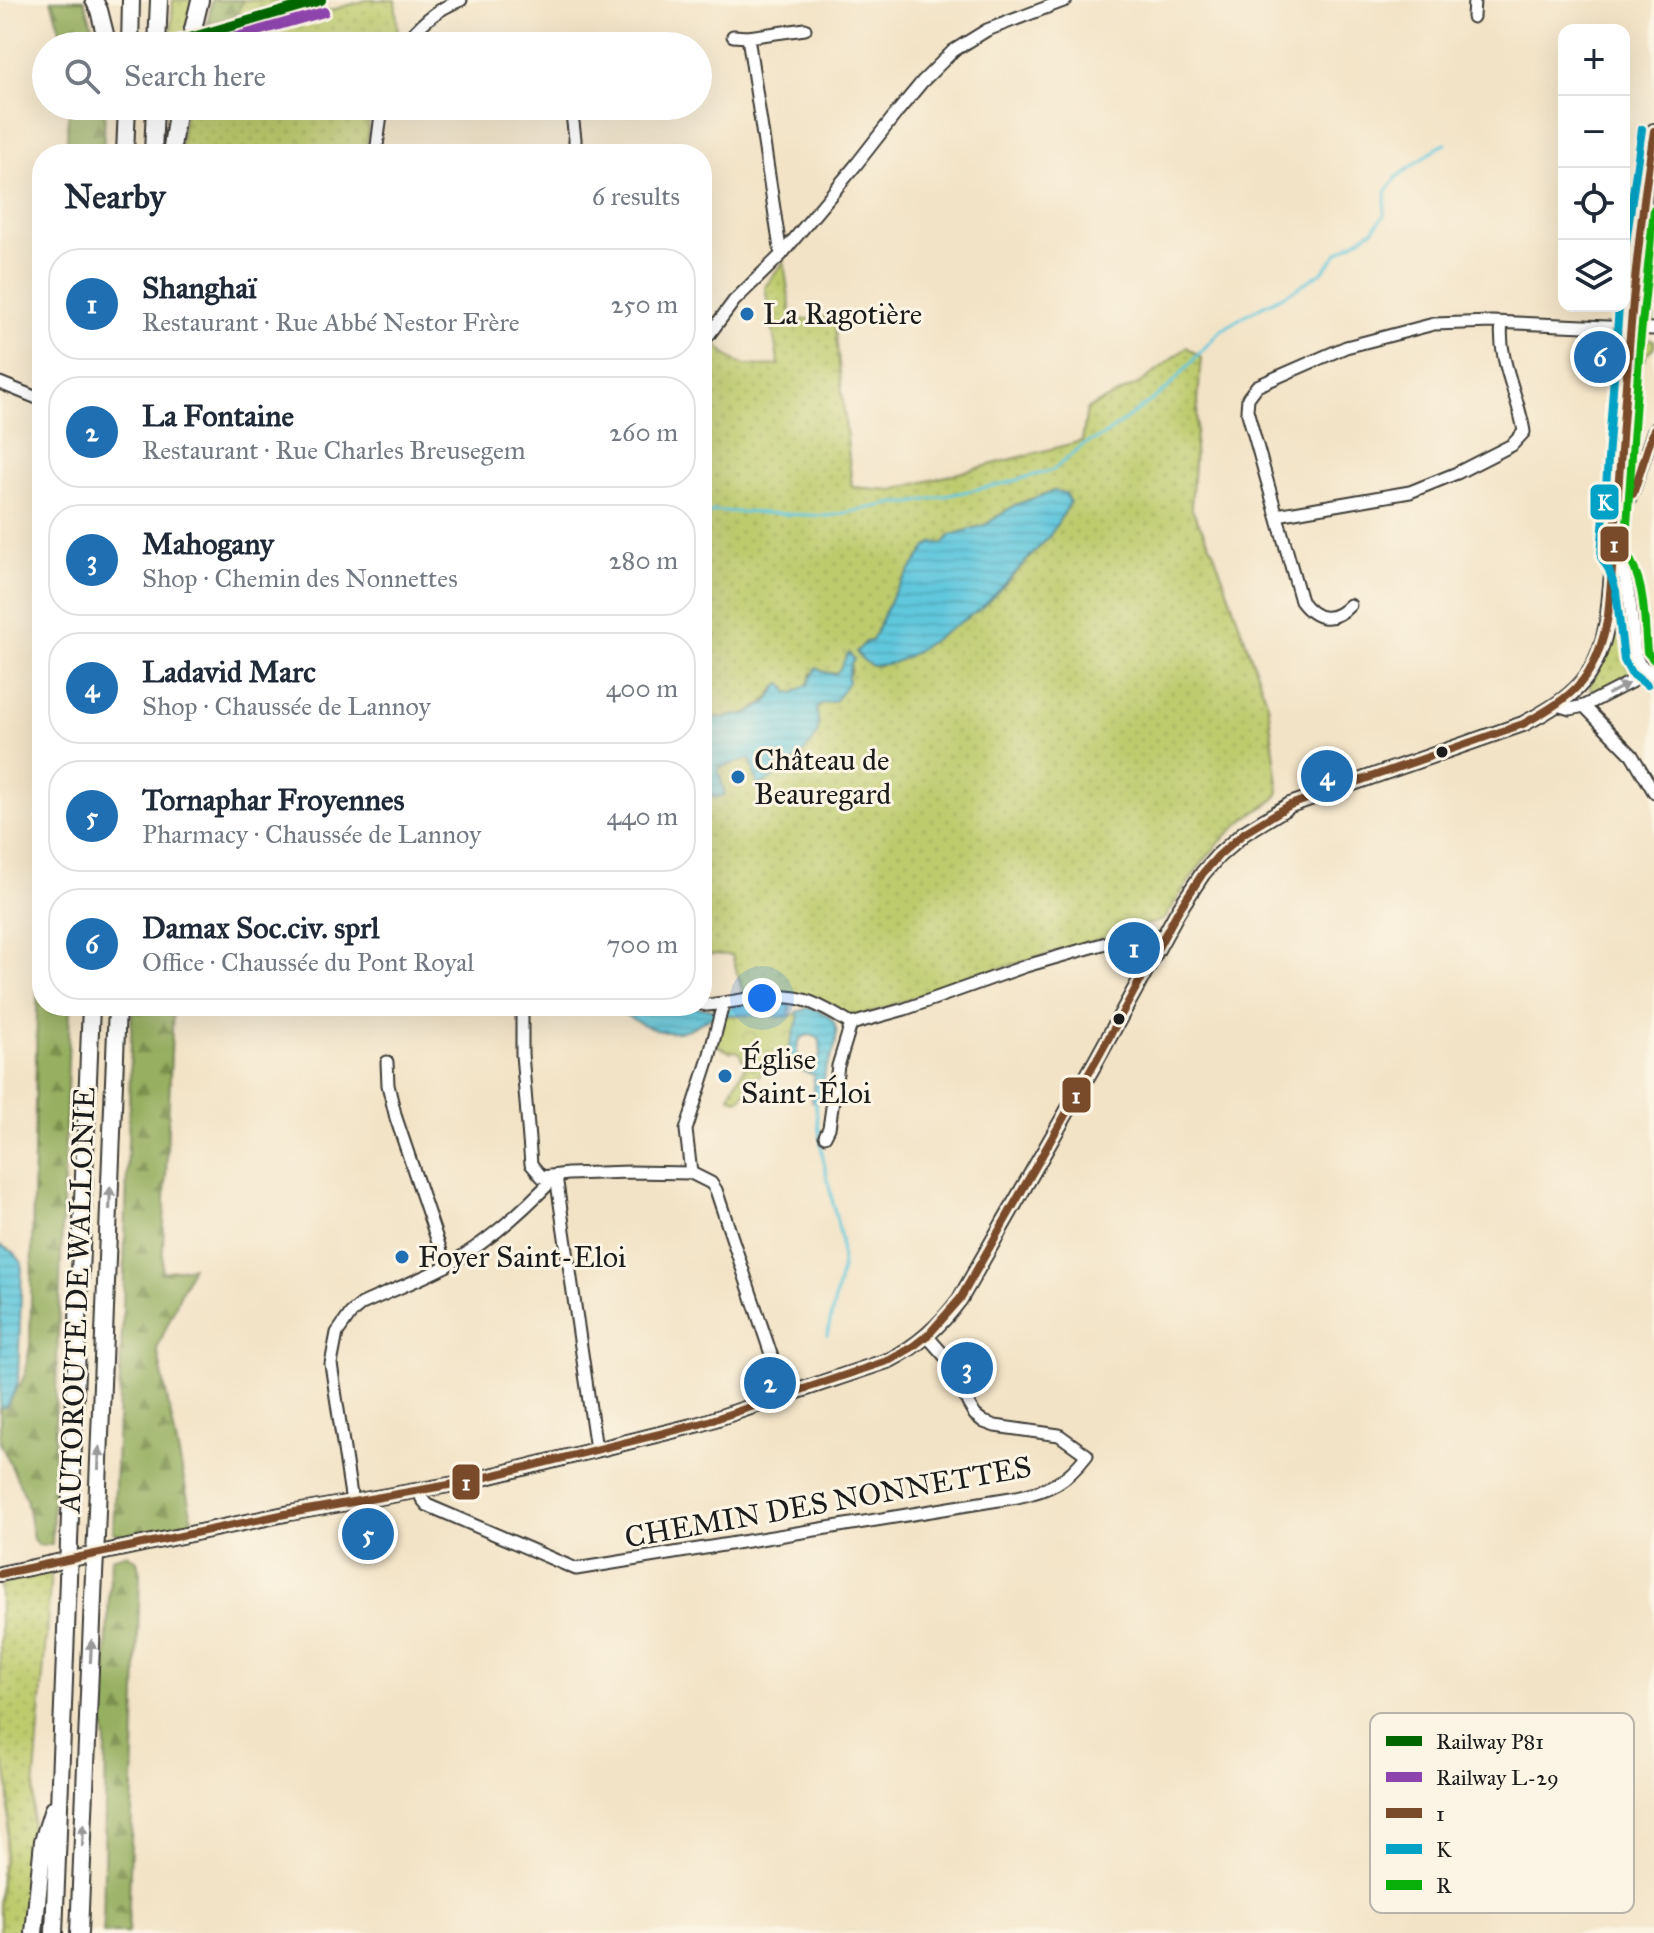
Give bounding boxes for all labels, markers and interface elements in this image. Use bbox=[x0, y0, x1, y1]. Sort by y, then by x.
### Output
map controls bbox=[1558, 24, 1630, 312]
button: + bbox=[1558, 24, 1630, 96]
search box bbox=[32, 32, 712, 120]
icon: search bbox=[60, 54, 104, 98]
text: Search here bbox=[124, 58, 266, 94]
button: − bbox=[1558, 96, 1630, 168]
button: locate bbox=[1558, 168, 1630, 240]
text: Nearby bbox=[64, 176, 166, 217]
text: 6 results bbox=[592, 180, 680, 212]
button: layers bbox=[1558, 240, 1630, 312]
text: Shanghaï bbox=[142, 270, 256, 306]
text: 1 bbox=[87, 288, 97, 320]
text: 250 m bbox=[611, 288, 678, 320]
place label: La Ragotière bbox=[763, 296, 922, 332]
marker: La Ragotière bbox=[738, 305, 756, 323]
text: Restaurant · Rue Abbé Nestor Frère bbox=[142, 306, 520, 338]
pin: 6 bbox=[1574, 327, 1626, 387]
text: La Fontaine bbox=[142, 398, 294, 434]
text: 2 bbox=[86, 416, 98, 448]
text: 260 m bbox=[609, 416, 678, 448]
text: Restaurant · Rue Charles Breusegem bbox=[142, 434, 526, 466]
line badge: K bbox=[1589, 483, 1620, 521]
text: K bbox=[1597, 489, 1614, 516]
line badge: 1 bbox=[1599, 525, 1630, 563]
text: Mahogany bbox=[142, 526, 274, 562]
text: 1 bbox=[1610, 531, 1619, 558]
text: 3 bbox=[87, 544, 97, 576]
text: 280 m bbox=[609, 544, 678, 576]
text: Shop · Chemin des Nonnettes bbox=[142, 562, 458, 594]
text: Ladavid Marc bbox=[142, 654, 316, 690]
text: 4 bbox=[85, 672, 99, 704]
text: 400 m bbox=[606, 672, 678, 704]
one-way arrow bbox=[1606, 683, 1629, 696]
text: Shop · Chaussée de Lannoy bbox=[142, 690, 431, 722]
place label: Château de Beauregard bbox=[754, 742, 891, 812]
unlabelled marker bbox=[1434, 744, 1450, 760]
pin: 4 bbox=[1301, 746, 1353, 806]
marker: Château de Beauregard bbox=[729, 768, 747, 786]
text: Tornaphar Froyennes bbox=[142, 782, 405, 818]
text: 5 bbox=[86, 800, 98, 832]
text: 440 m bbox=[606, 800, 678, 832]
text: Pharmacy · Chaussée de Lannoy bbox=[142, 818, 481, 850]
text: Damax Soc.civ. sprl bbox=[142, 910, 379, 946]
pin: 1 bbox=[1108, 918, 1160, 978]
text: 6 bbox=[85, 928, 99, 960]
text: 700 m bbox=[606, 928, 678, 960]
text: Office · Chaussée du Pont Royal bbox=[142, 946, 474, 978]
your location bbox=[742, 978, 782, 1018]
unlabelled marker bbox=[1111, 1011, 1127, 1027]
place label: Église Saint-Éloi bbox=[741, 1040, 871, 1111]
marker: Église Saint-Éloi bbox=[716, 1067, 734, 1085]
line badge: 1 bbox=[1061, 1076, 1092, 1114]
text: 1 bbox=[1072, 1082, 1081, 1109]
street label: AUTOROUTE DE WALLONIE bbox=[52, 1086, 102, 1516]
one-way arrow bbox=[103, 1185, 116, 1210]
place label: Foyer Saint-Eloi bbox=[418, 1239, 626, 1275]
marker: Foyer Saint-Eloi bbox=[393, 1248, 411, 1266]
pin: 3 bbox=[941, 1338, 993, 1398]
pin: 2 bbox=[744, 1353, 796, 1413]
one-way arrow bbox=[92, 1445, 105, 1470]
street label: CHEMIN DES NONNETTES bbox=[622, 1448, 1034, 1556]
line badge: 1 bbox=[451, 1463, 481, 1501]
text: 1 bbox=[462, 1469, 471, 1496]
pin: 5 bbox=[342, 1504, 394, 1564]
one-way arrow bbox=[84, 1638, 97, 1663]
legend bbox=[1370, 1713, 1634, 1913]
text: Railway P81 bbox=[1436, 1728, 1544, 1755]
text: Railway L-29 bbox=[1436, 1764, 1559, 1791]
text: 1 bbox=[1436, 1800, 1445, 1827]
one-way arrow bbox=[76, 1822, 89, 1847]
text: K bbox=[1436, 1836, 1453, 1863]
text: R bbox=[1436, 1872, 1452, 1899]

